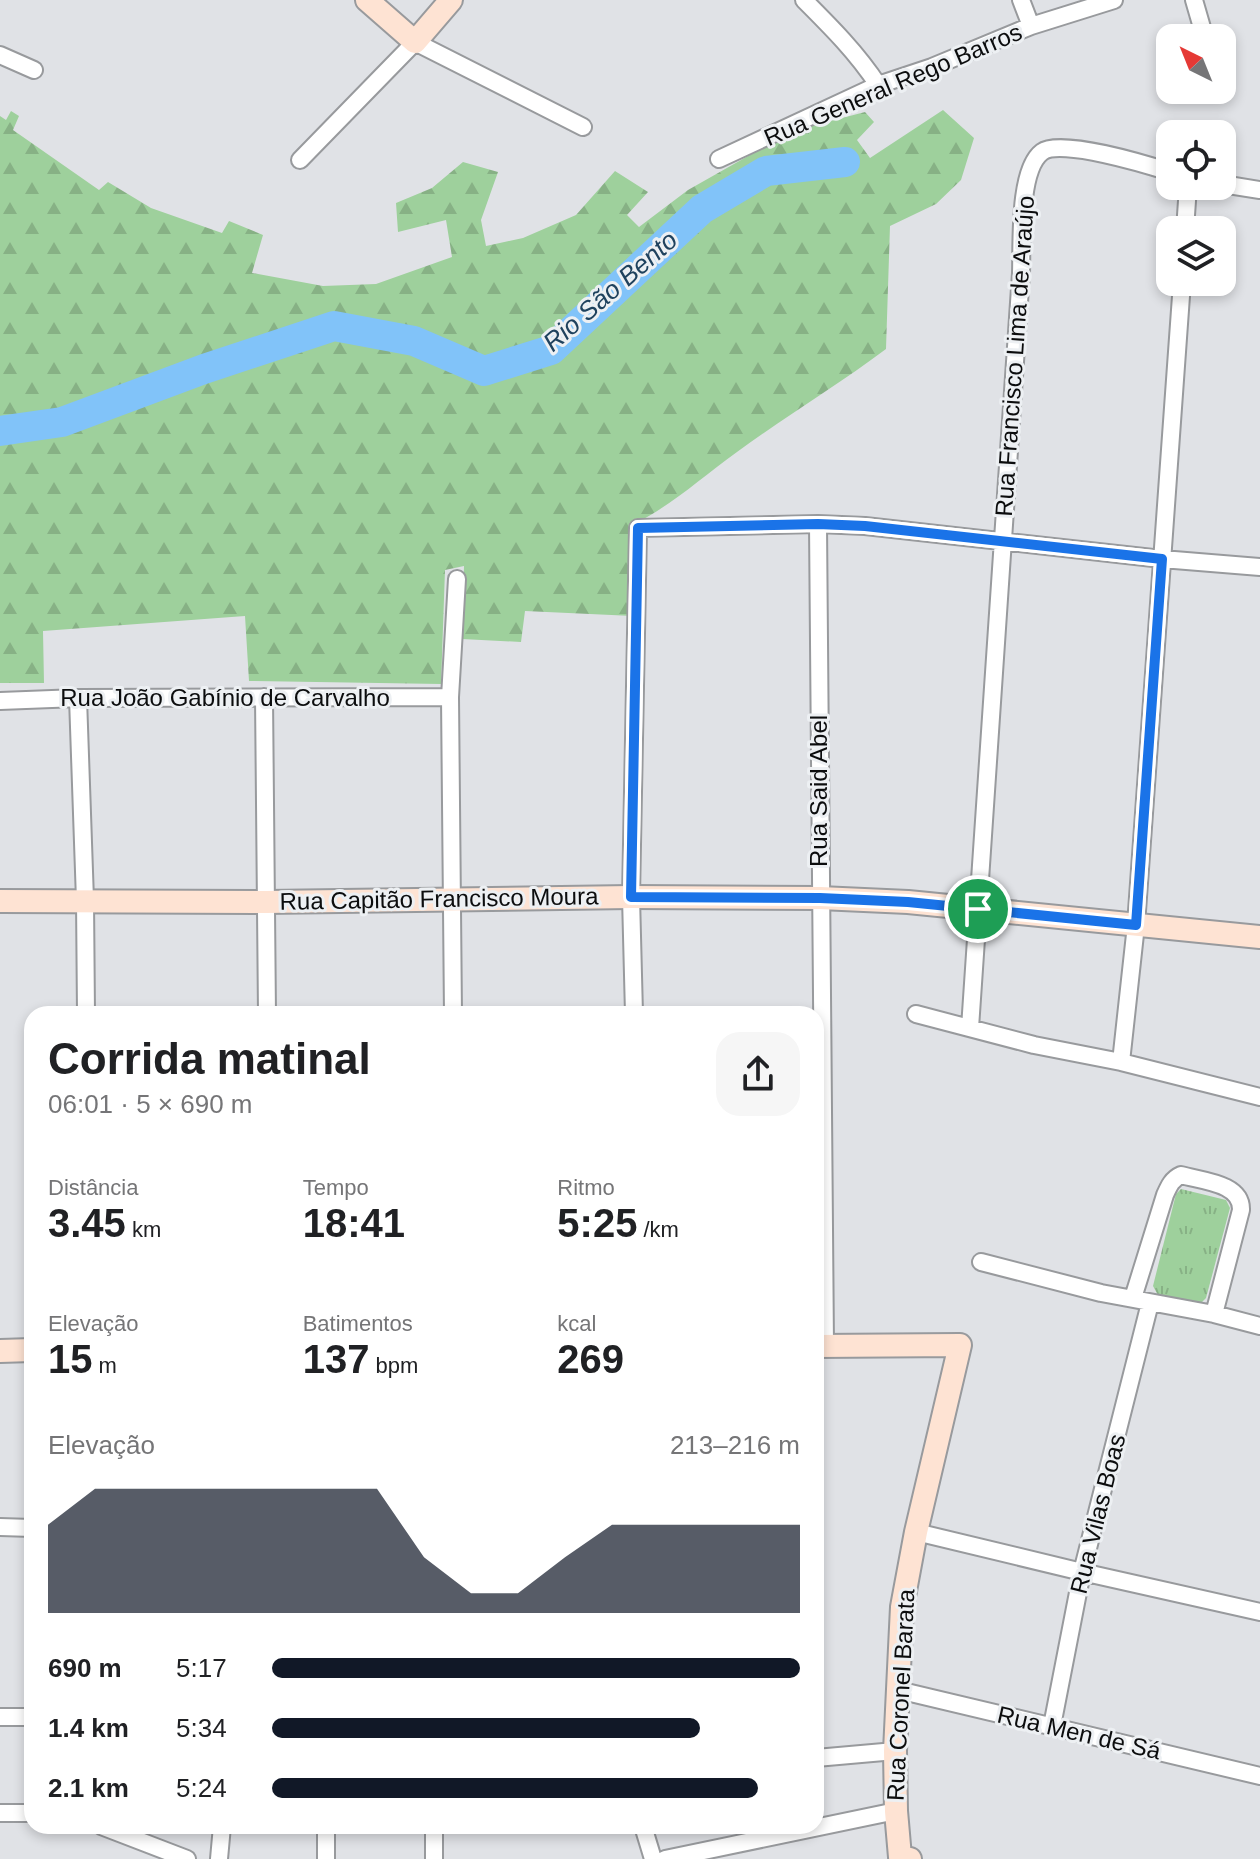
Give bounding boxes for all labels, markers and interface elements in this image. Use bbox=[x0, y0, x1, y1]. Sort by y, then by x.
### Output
street label: Rua General Rego Barros bbox=[760, 18, 1026, 151]
north arrow bbox=[1156, 24, 1236, 104]
map controls bbox=[1156, 24, 1236, 296]
button: locate bbox=[1156, 120, 1236, 200]
street label: Rua Francisco Lima de Araújo bbox=[990, 195, 1039, 517]
button: layers bbox=[1156, 216, 1236, 296]
water label: Rio São Bento bbox=[537, 225, 683, 357]
street label: Rua João Gabínio de Carvalho bbox=[60, 684, 390, 711]
street label: Rua Said Abel bbox=[805, 715, 832, 867]
pin bbox=[944, 875, 1012, 943]
street label: Rua Capitão Francisco Moura bbox=[279, 882, 599, 915]
icon: arrive bbox=[956, 887, 1000, 931]
button: share bbox=[716, 1032, 800, 1116]
text: Corrida matinal bbox=[48, 1034, 371, 1083]
text: 06:01 · 5 × 690 m bbox=[48, 1089, 253, 1119]
text: Distância bbox=[48, 1175, 138, 1200]
text: Tempo bbox=[303, 1175, 369, 1200]
text: Ritmo bbox=[557, 1175, 615, 1200]
text: 3.45 bbox=[48, 1201, 126, 1245]
text: 18:41 bbox=[303, 1201, 405, 1245]
text: 5:25 bbox=[557, 1201, 637, 1245]
text: km bbox=[126, 1217, 161, 1242]
text: /km bbox=[637, 1217, 679, 1242]
text: Elevação bbox=[48, 1311, 139, 1336]
text: Batimentos bbox=[303, 1311, 413, 1336]
text: kcal bbox=[557, 1311, 596, 1336]
text: 15 bbox=[48, 1337, 93, 1381]
text: 137 bbox=[303, 1337, 369, 1381]
text: 269 bbox=[557, 1337, 624, 1381]
text: m bbox=[93, 1353, 117, 1378]
text: bpm bbox=[369, 1353, 418, 1378]
text: Elevação bbox=[48, 1430, 155, 1460]
text: 213–216 m bbox=[670, 1430, 800, 1460]
street label: Rua Vilas Boas bbox=[1065, 1431, 1130, 1597]
street label: Rua Coronel Barata bbox=[881, 1588, 920, 1802]
text: 690 m bbox=[48, 1653, 122, 1683]
text: 5:17 bbox=[176, 1653, 227, 1683]
street label: Rua Men de Sá bbox=[995, 1701, 1164, 1765]
text: 1.4 km bbox=[48, 1713, 129, 1743]
text: 5:34 bbox=[176, 1713, 227, 1743]
text: 2.1 km bbox=[48, 1773, 129, 1803]
text: 5:24 bbox=[176, 1773, 227, 1803]

